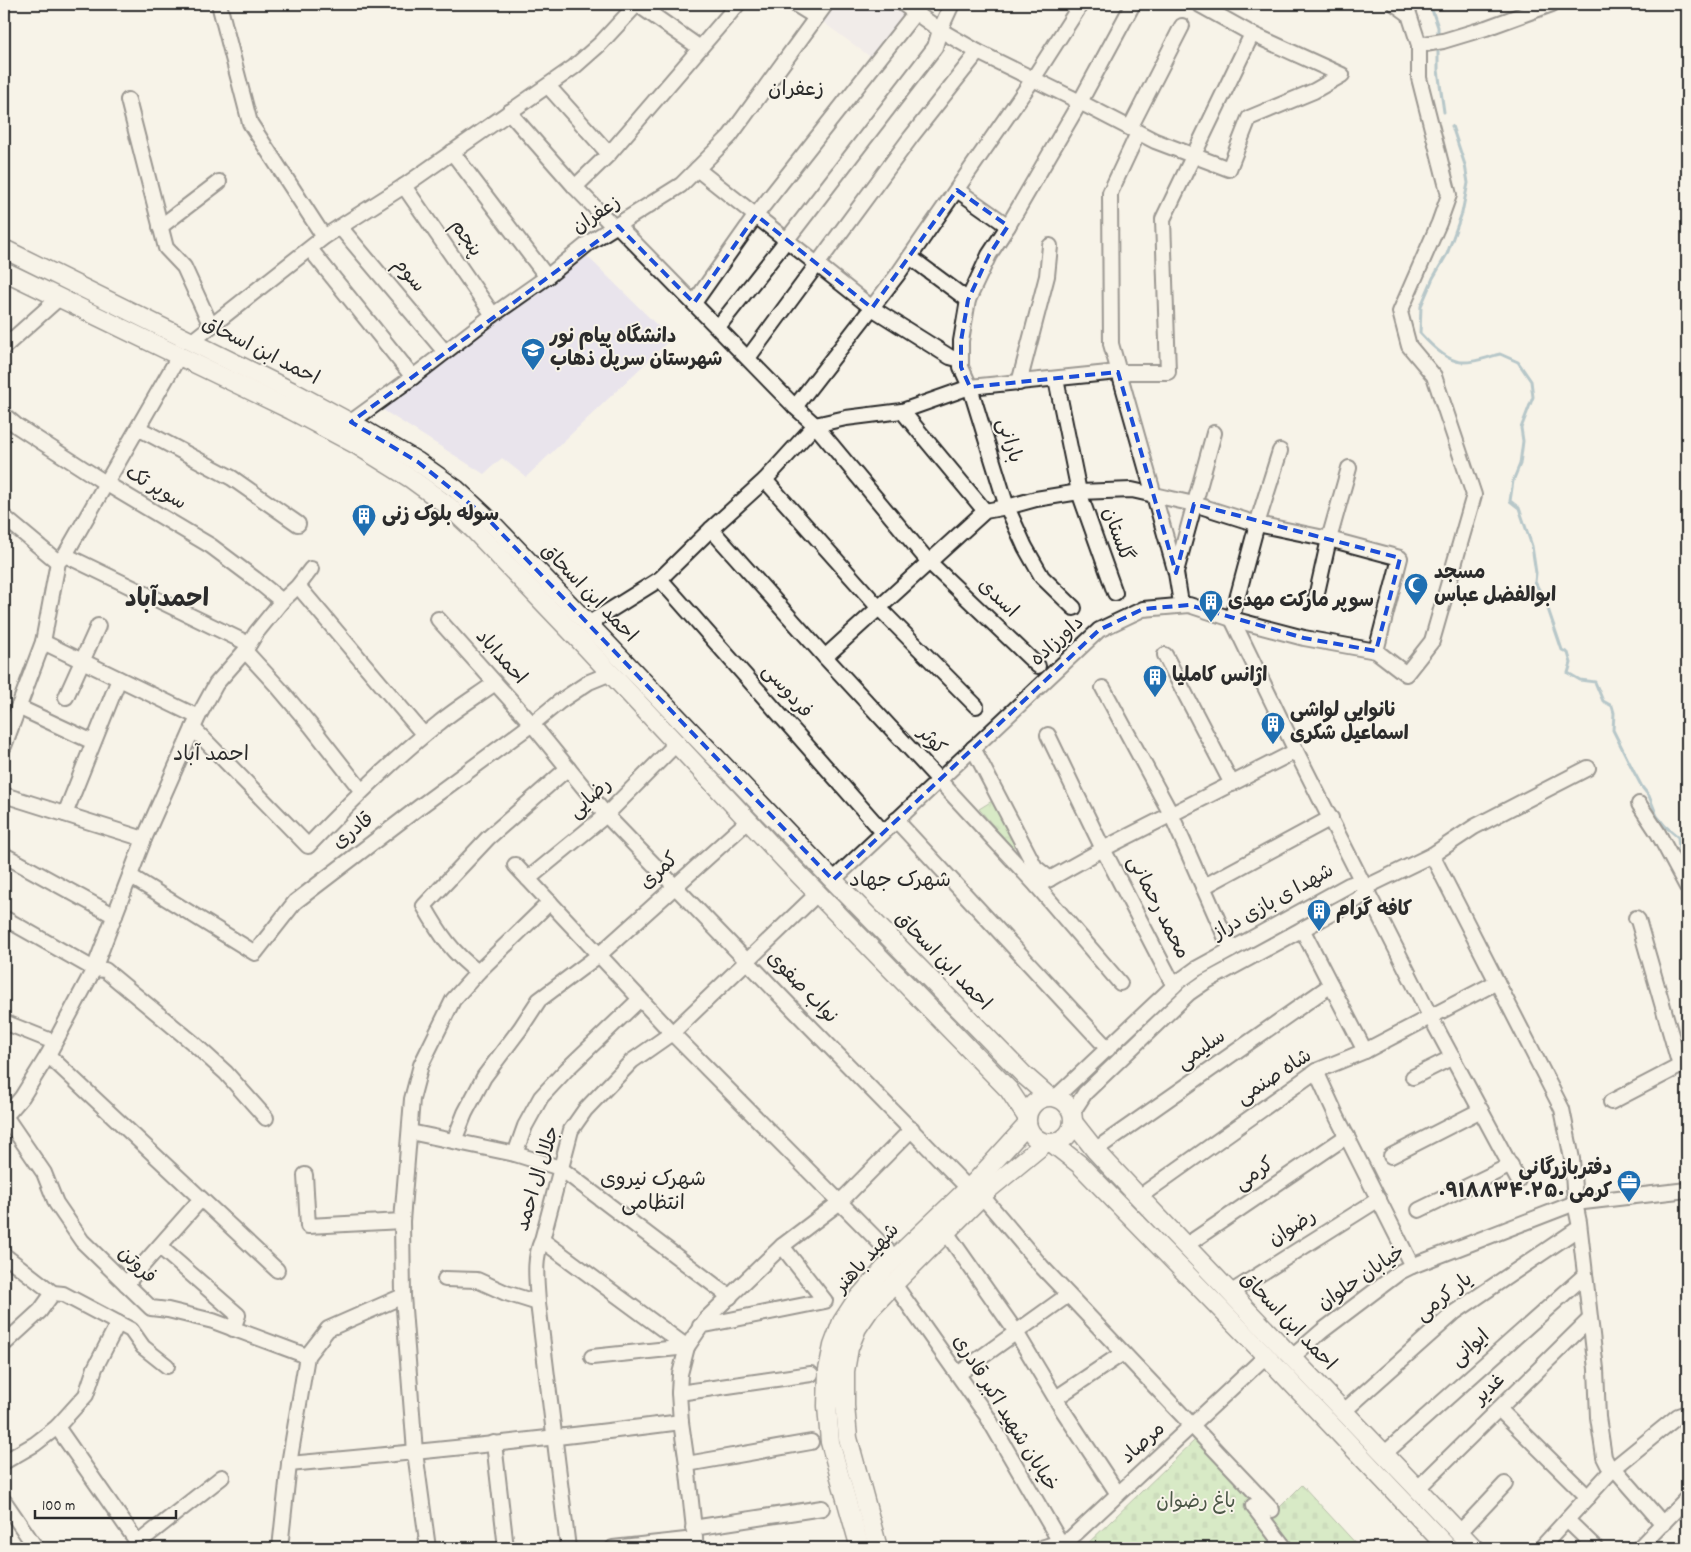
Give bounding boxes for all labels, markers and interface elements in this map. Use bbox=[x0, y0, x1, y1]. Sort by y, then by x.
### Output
district label: زعفران bbox=[768, 76, 824, 106]
street label: زعفران bbox=[567, 190, 627, 242]
street label: پنجم bbox=[442, 214, 488, 264]
street label: سوم bbox=[385, 252, 431, 300]
street label: احمد ابن اسحاق bbox=[196, 310, 324, 394]
place label: دانشگاه پیام نور شهرستان سرپل ذهاب bbox=[549, 323, 722, 375]
school or university icon: دانشگاه پیام نور شهرستان سرپل ذهاب bbox=[520, 337, 546, 371]
street label: بارانی bbox=[988, 415, 1028, 467]
street label: سوپر تک bbox=[119, 460, 191, 518]
place label: سوله بلوک زنی bbox=[382, 502, 499, 530]
building icon: سوله بلوک زنی bbox=[351, 503, 377, 537]
street label: گلستان bbox=[1093, 504, 1139, 566]
street label: احمد ابن اسحاق bbox=[533, 538, 643, 650]
place label: مسجد ابوالفضل عباس bbox=[1434, 560, 1556, 611]
mosque icon: مسجد ابوالفضل عباس bbox=[1403, 572, 1429, 606]
street label: اسدی bbox=[970, 573, 1024, 625]
district label: احمدآباد bbox=[125, 583, 209, 619]
place label: سوپر مارکت مهدی bbox=[1228, 588, 1374, 616]
building icon: سوپر مارکت مهدی bbox=[1198, 589, 1224, 623]
street label: داورزاده bbox=[1025, 610, 1091, 674]
street label: احمداباد bbox=[468, 624, 532, 692]
street label: فردوسی bbox=[754, 658, 818, 726]
place label: اژانس کاملیا bbox=[1172, 663, 1267, 691]
building icon: اژانس کاملیا bbox=[1142, 664, 1168, 698]
place label: نانوایی لواشی اسماعیل شکری bbox=[1290, 698, 1409, 749]
building icon: نانوایی لواشی اسماعیل شکری bbox=[1260, 711, 1286, 745]
street label: کوثر bbox=[909, 720, 952, 763]
district label: احمد آباد bbox=[173, 741, 249, 771]
street label: رضایی bbox=[563, 772, 619, 826]
street label: قادری bbox=[327, 807, 381, 857]
street label: کمری bbox=[634, 847, 686, 897]
street label: محمد رحمانی bbox=[1119, 851, 1195, 965]
street label: شهدا ی بازی دراز bbox=[1206, 858, 1340, 949]
district label: شهرک جهاد bbox=[849, 867, 951, 897]
place label: کافه گرام bbox=[1336, 896, 1412, 925]
building icon: کافه گرام bbox=[1306, 898, 1332, 932]
street label: احمد ابن اسحاق bbox=[887, 906, 997, 1018]
street label: نواب صفوی bbox=[759, 945, 843, 1031]
street label: سلیمی bbox=[1172, 1024, 1232, 1078]
street label: شاه صنمی bbox=[1232, 1043, 1318, 1113]
street label: جلال ال احمد bbox=[510, 1123, 568, 1235]
street label: کرمی bbox=[1230, 1152, 1280, 1198]
place label: دفتربازرگانی کرمی ۰۹۱۸۸۳۴۰۲۵۰ bbox=[1438, 1155, 1612, 1207]
district label: شهرک نیروی انتظامی bbox=[600, 1166, 706, 1220]
office icon: دفتربازرگانی کرمی ۰۹۱۸۸۳۴۰۲۵۰ bbox=[1616, 1169, 1642, 1203]
street label: رضوان bbox=[1264, 1203, 1322, 1255]
street label: شهید باهنر bbox=[828, 1218, 907, 1302]
street label: خیابان حلوان bbox=[1313, 1239, 1411, 1319]
street label: فروتن bbox=[110, 1240, 162, 1292]
street label: احمد ابن اسحاق bbox=[1232, 1266, 1342, 1378]
street label: یار کرمی bbox=[1410, 1267, 1480, 1329]
street label: ایوانی bbox=[1445, 1324, 1497, 1374]
street label: خیابان شهید اکبر قادری bbox=[944, 1330, 1064, 1498]
street label: غدیر bbox=[1466, 1368, 1512, 1414]
street label: مرصاد bbox=[1116, 1416, 1172, 1472]
scale bar bbox=[35, 1487, 176, 1519]
park label: باغ رضوان bbox=[1156, 1489, 1236, 1517]
text: 100 m bbox=[42, 1496, 75, 1518]

